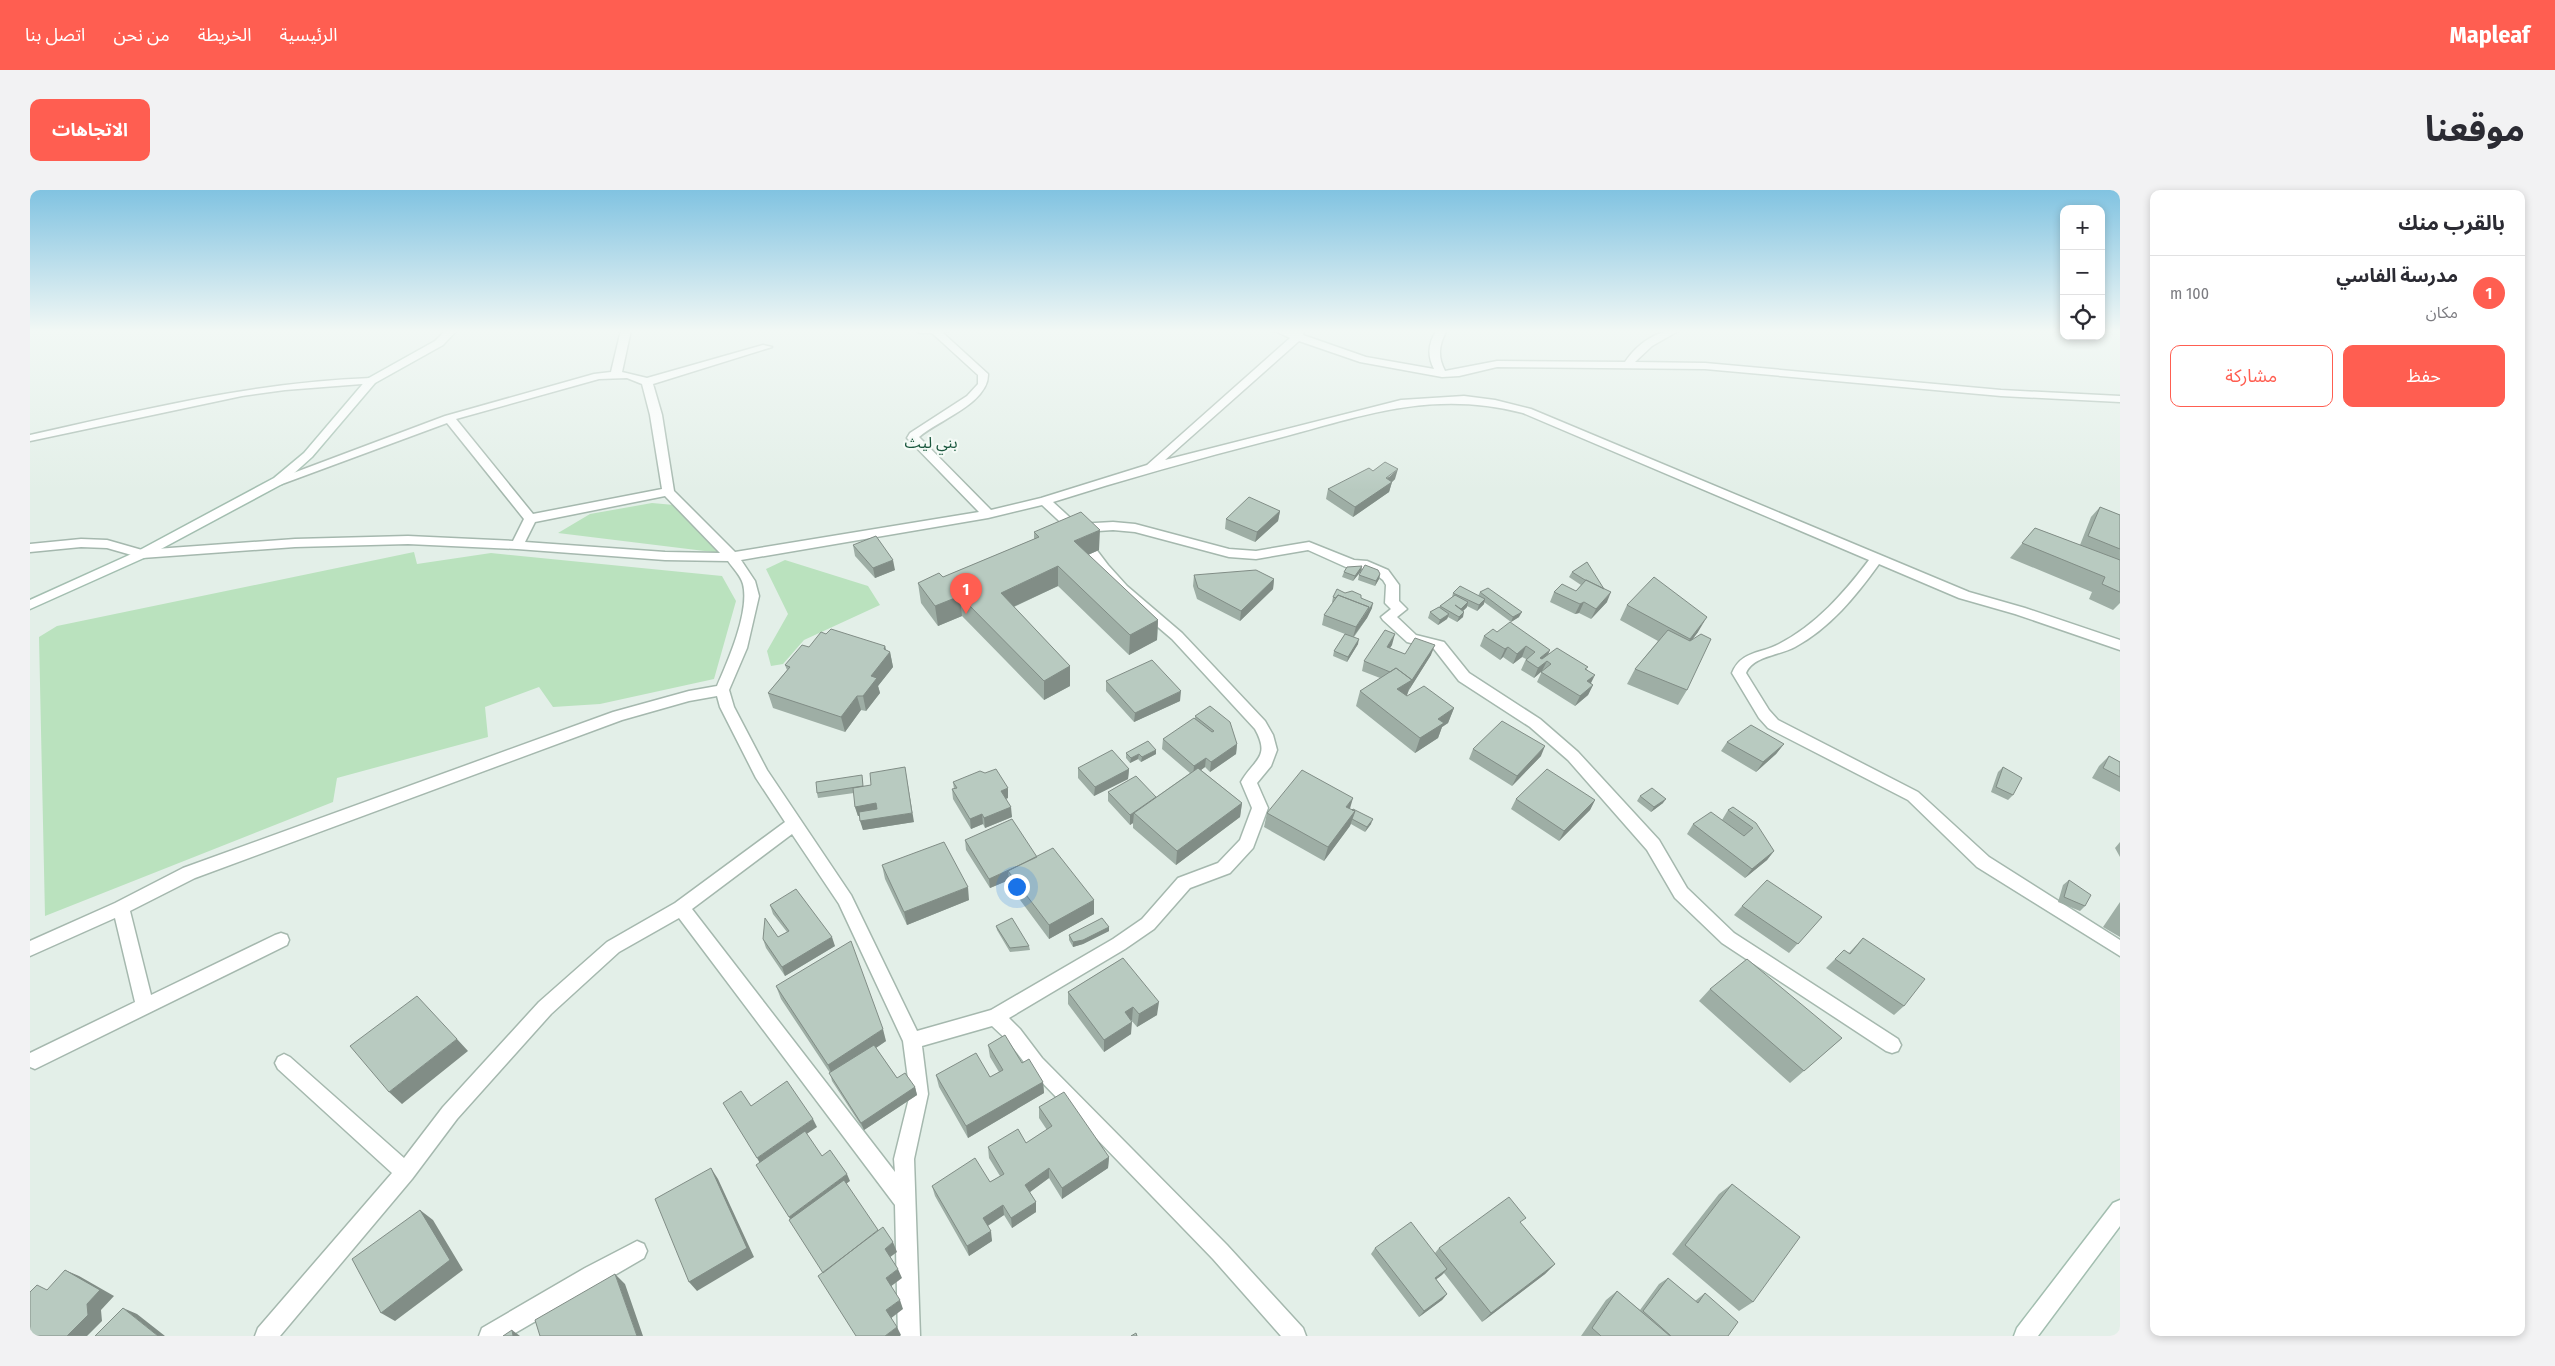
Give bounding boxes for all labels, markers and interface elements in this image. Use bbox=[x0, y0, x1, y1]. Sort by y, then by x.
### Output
text: Mapleaf bbox=[2450, 21, 2530, 49]
text: اتصل بنا bbox=[25, 24, 85, 46]
text: من نحن bbox=[113, 24, 170, 46]
text: الخريطة bbox=[198, 24, 252, 46]
text: الرئيسية bbox=[280, 24, 337, 46]
button: الاتجاهات bbox=[30, 99, 150, 161]
text: موقعنا bbox=[2425, 108, 2525, 150]
map controls bbox=[2060, 205, 2105, 340]
button: + bbox=[2060, 205, 2105, 250]
text: بالقرب منك bbox=[2398, 210, 2505, 236]
button: − bbox=[2060, 250, 2105, 295]
text: مدرسة الفاسي bbox=[2336, 264, 2458, 287]
text: 100 m bbox=[2170, 284, 2209, 303]
text: 1 bbox=[2486, 284, 2492, 303]
button: locate bbox=[2060, 295, 2105, 340]
text: مكان bbox=[2426, 303, 2458, 322]
button: مشاركة bbox=[2170, 345, 2333, 407]
button: حفظ bbox=[2343, 345, 2505, 407]
district label: بني ليث bbox=[905, 433, 957, 455]
pin: 1 bbox=[950, 573, 982, 614]
your location bbox=[1004, 874, 1030, 900]

